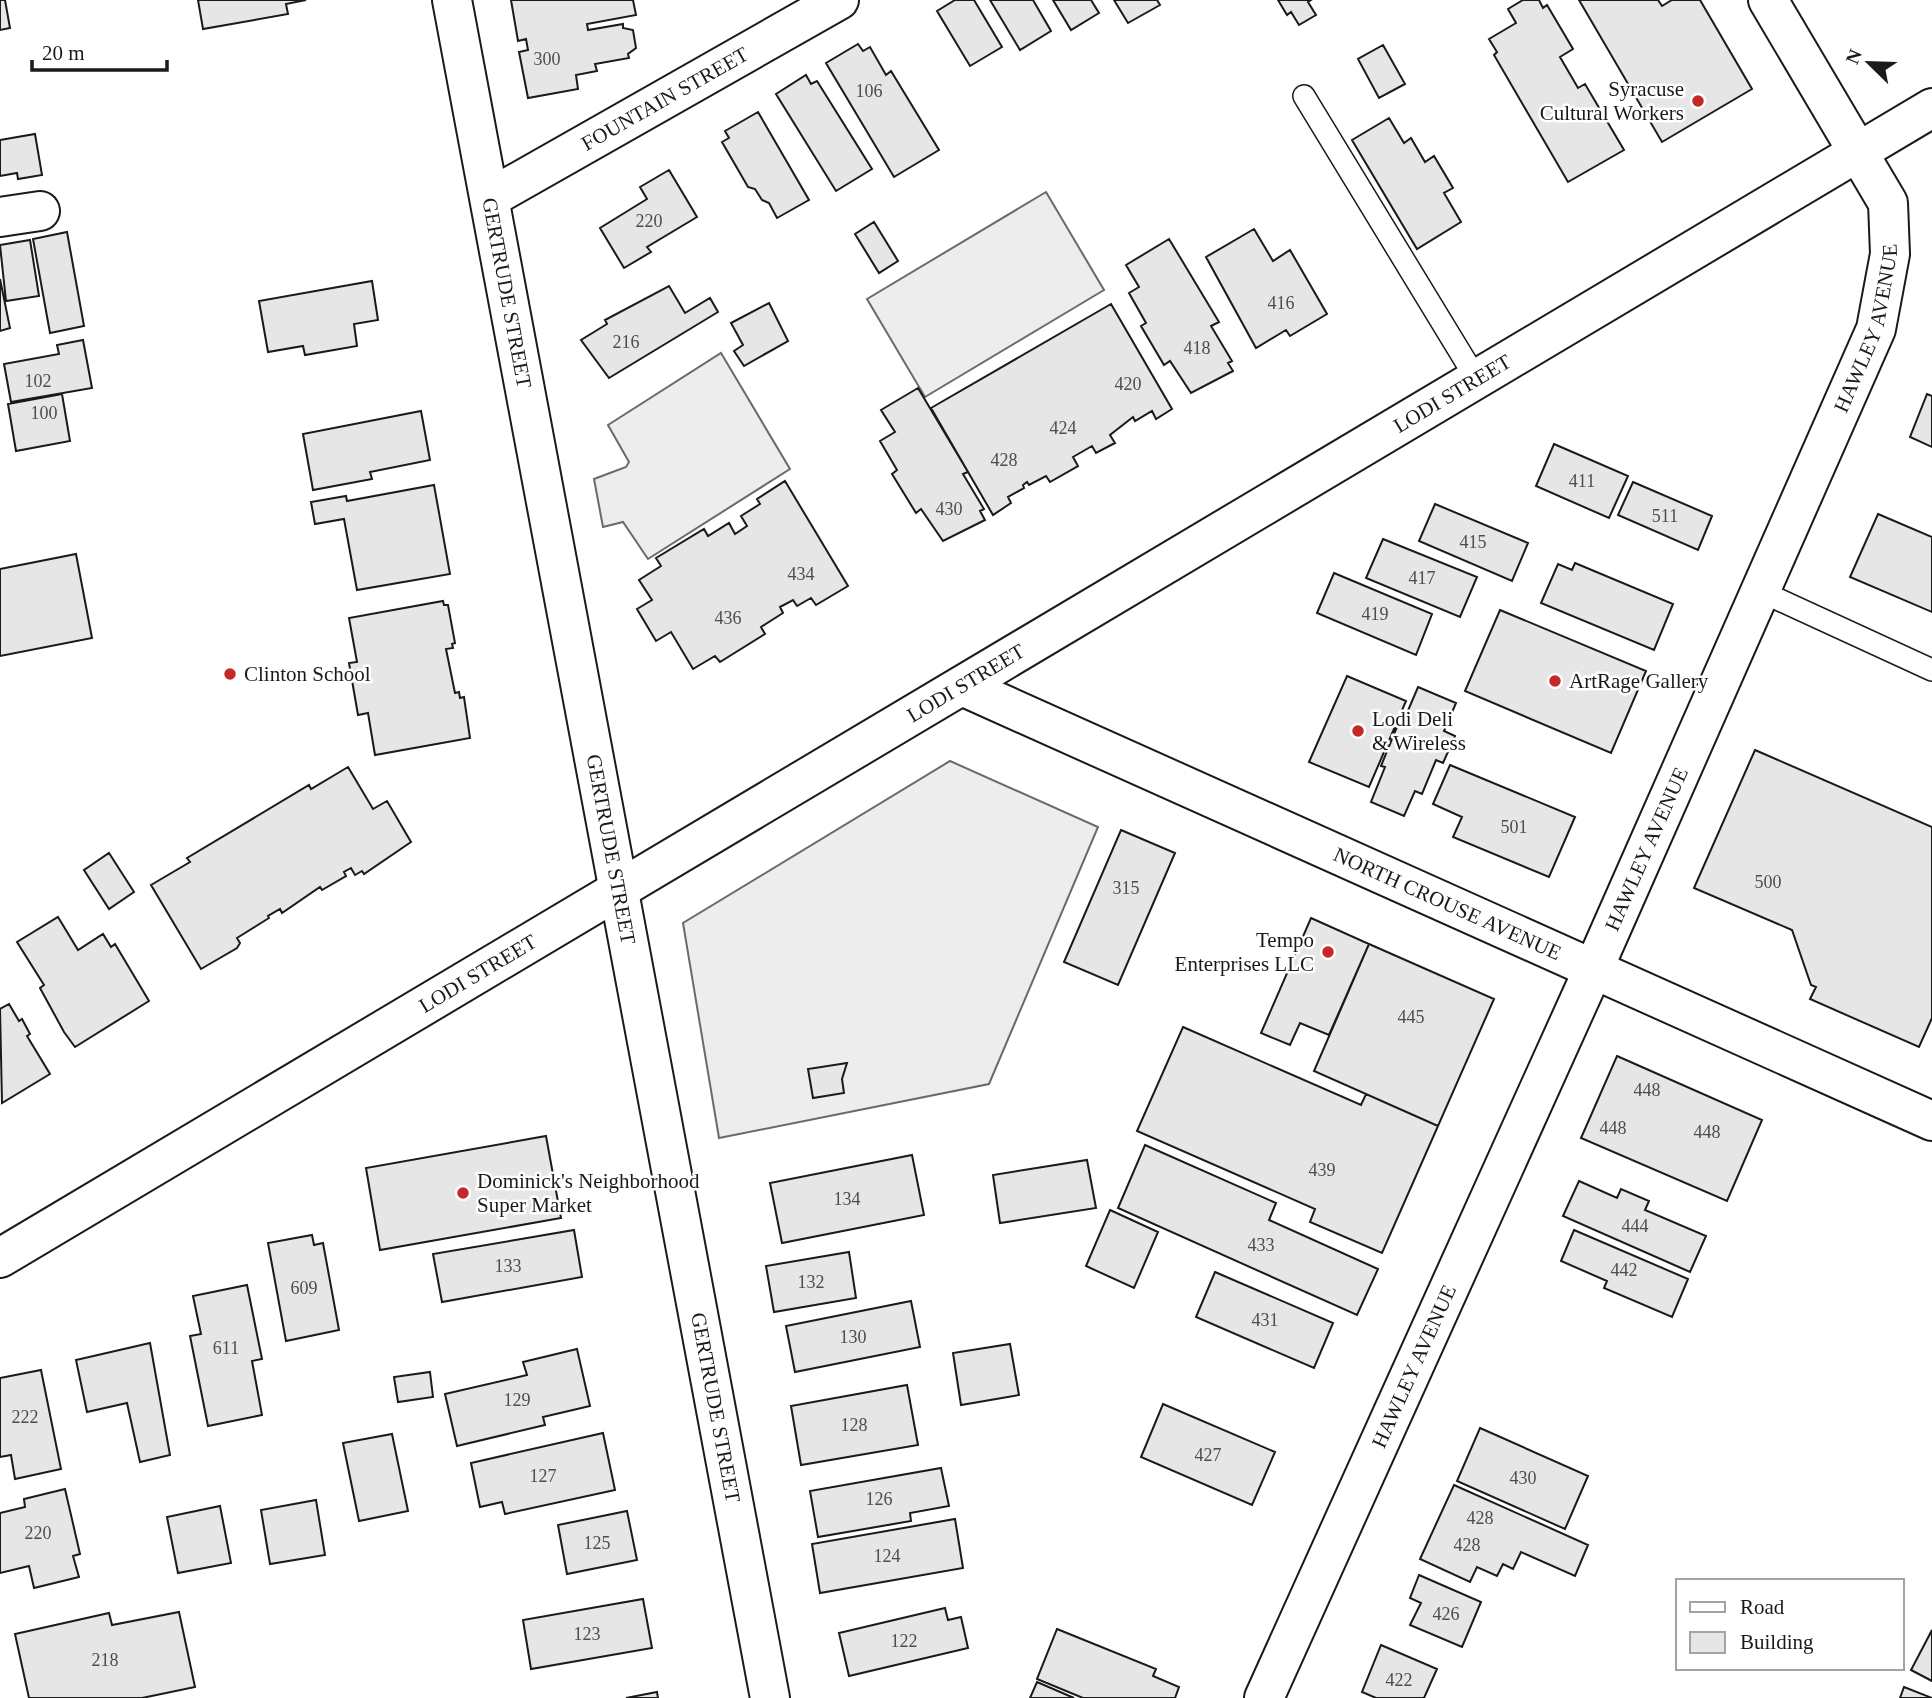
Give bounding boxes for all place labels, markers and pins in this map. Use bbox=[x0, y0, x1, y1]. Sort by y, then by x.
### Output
place label: Syracuse Cultural Workers bbox=[1540, 77, 1684, 125]
marker: Syracuse Cultural Workers bbox=[1690, 93, 1706, 109]
place label: Clinton School bbox=[244, 662, 371, 686]
marker: Clinton School bbox=[222, 666, 238, 682]
place label: ArtRage Gallery bbox=[1569, 669, 1709, 693]
marker: ArtRage Gallery bbox=[1547, 673, 1563, 689]
place label: Lodi Deli & Wireless bbox=[1372, 707, 1466, 755]
marker: Lodi Deli & Wireless bbox=[1350, 723, 1366, 739]
place label: Tempo Enterprises LLC bbox=[1175, 928, 1314, 976]
marker: Tempo Enterprises LLC bbox=[1320, 944, 1336, 960]
place label: Dominick's Neighborhood Super Market bbox=[477, 1169, 700, 1217]
marker: Dominick's Neighborhood Super Market bbox=[455, 1185, 471, 1201]

